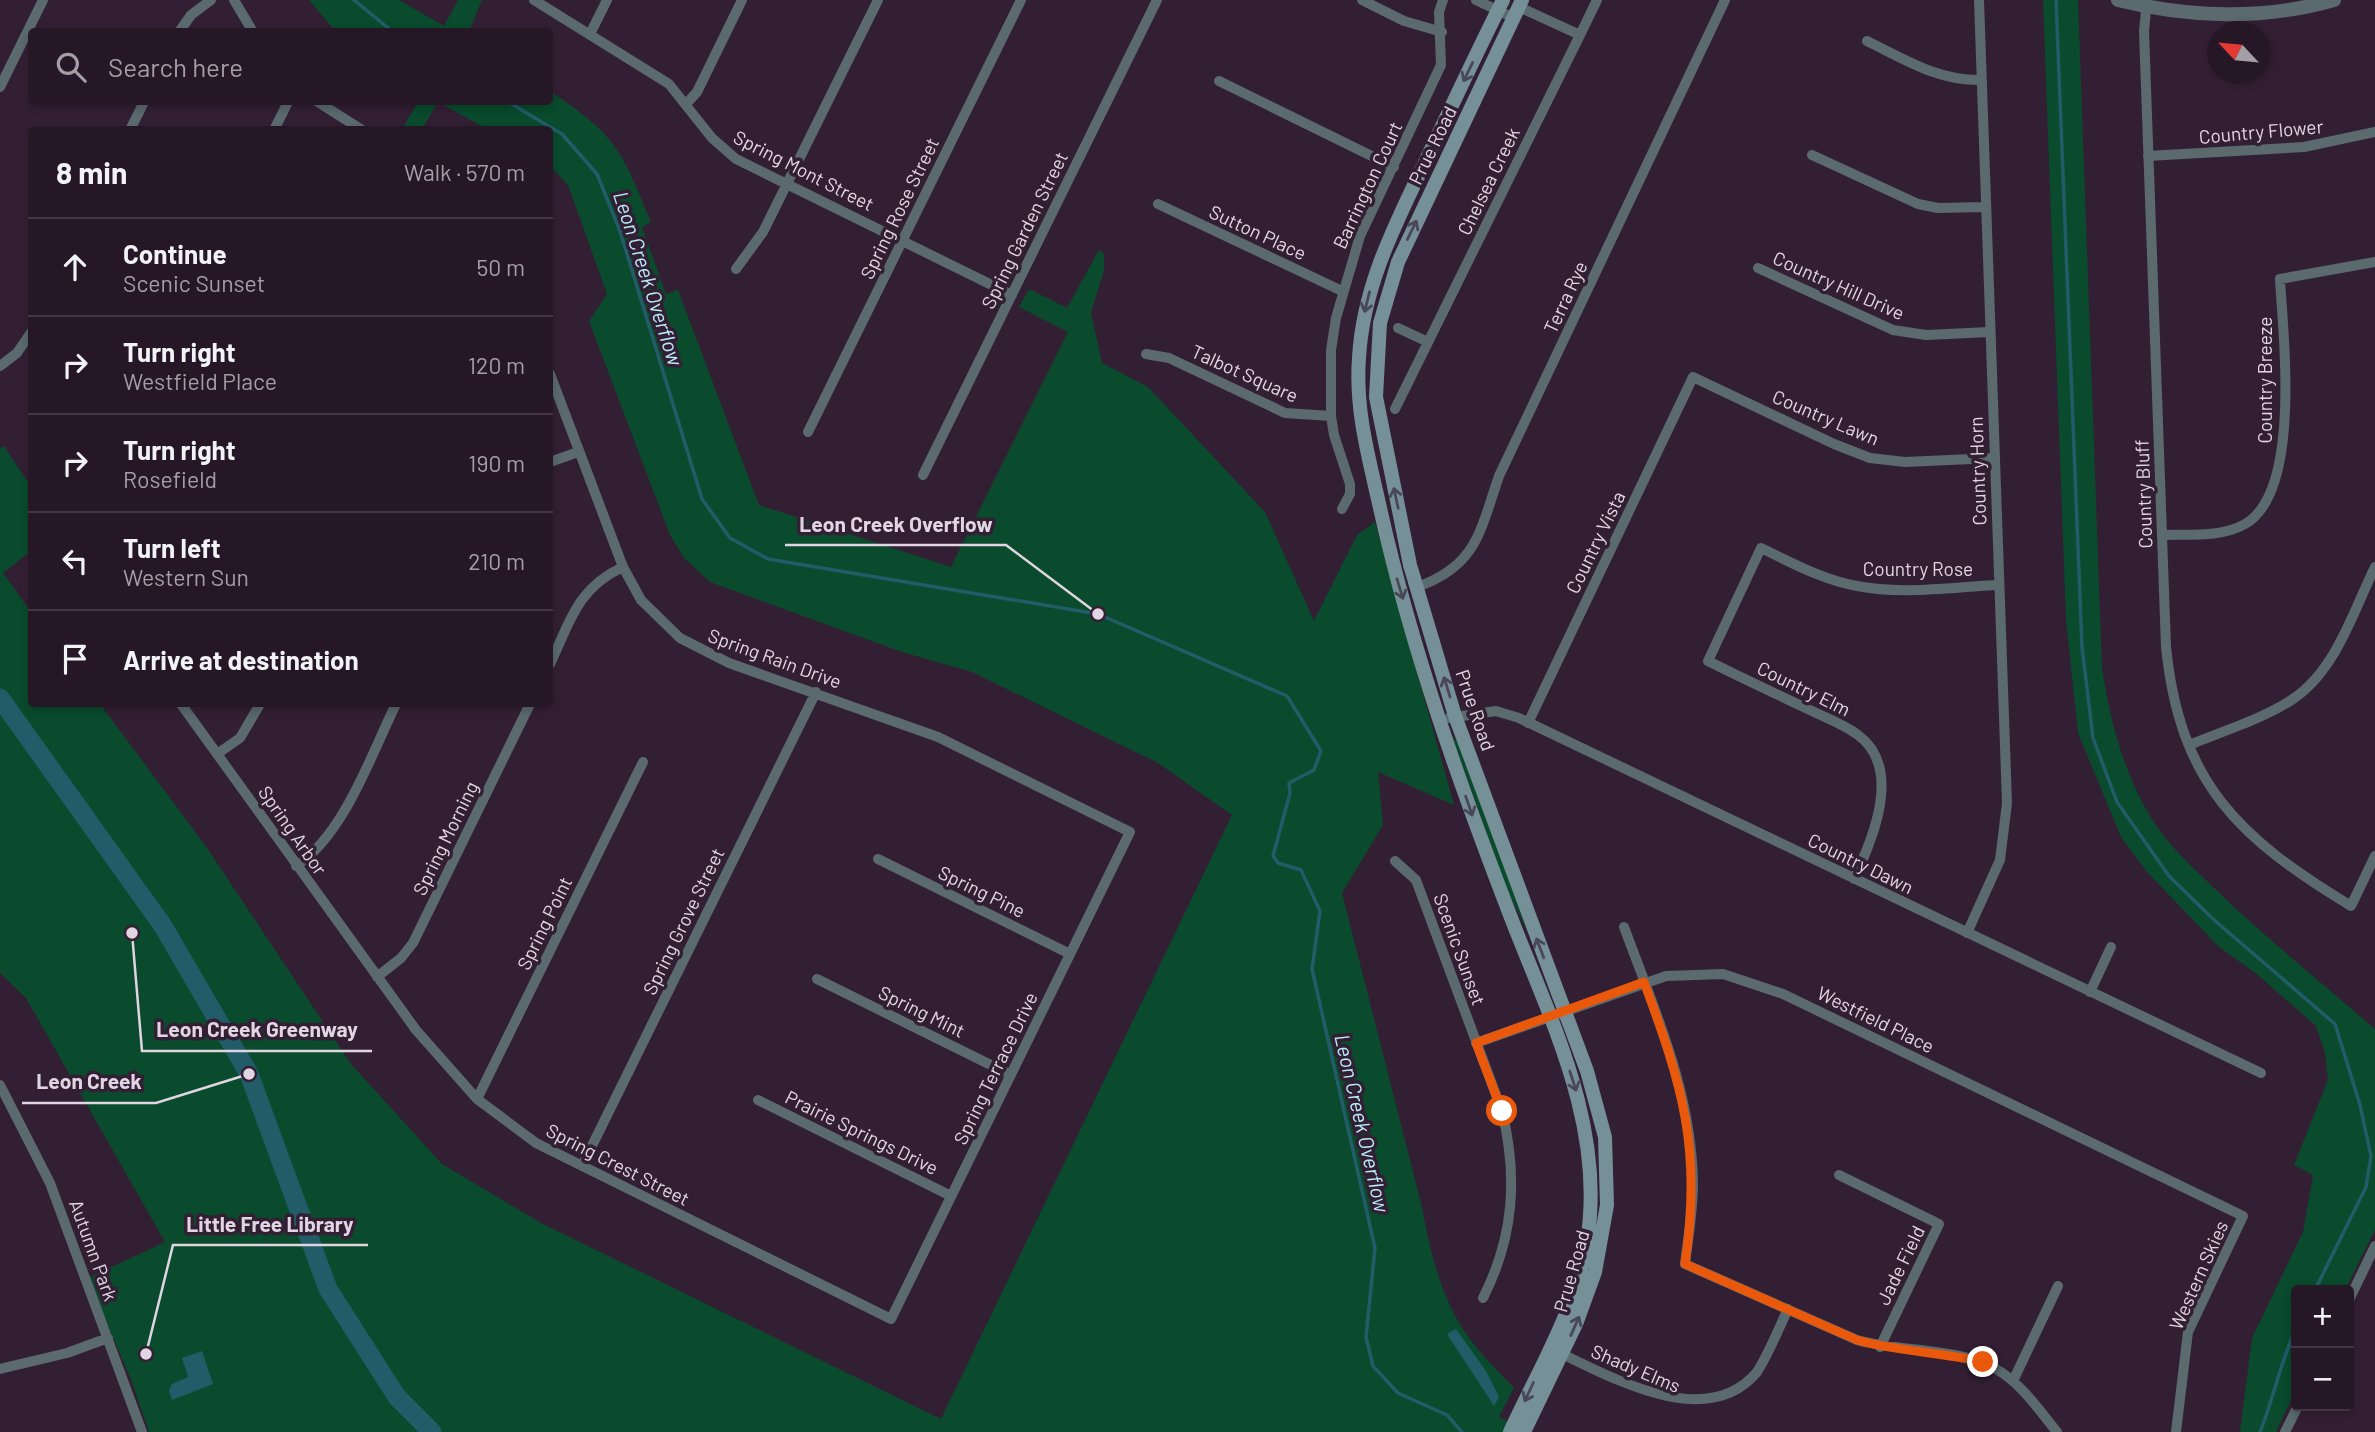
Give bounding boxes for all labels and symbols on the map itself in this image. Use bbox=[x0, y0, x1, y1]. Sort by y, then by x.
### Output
north arrow bbox=[2207, 21, 2270, 84]
one-way arrow bbox=[1461, 61, 1475, 82]
street label: Prue Road bbox=[1403, 102, 1461, 188]
street label: Country Flower bbox=[2198, 114, 2324, 148]
street label: Barrington Court bbox=[1327, 118, 1407, 252]
street label: Chelsea Creek bbox=[1452, 123, 1524, 239]
street label: Spring Mont Street bbox=[730, 125, 878, 215]
street label: Spring Rose Street bbox=[855, 134, 943, 282]
street label: Spring Garden Street bbox=[976, 148, 1072, 312]
water label: Leon Creek Overflow bbox=[609, 188, 689, 369]
street label: Sutton Place bbox=[1206, 199, 1310, 265]
one-way arrow bbox=[1406, 220, 1420, 241]
street label: Country Hill Drive bbox=[1770, 246, 1908, 324]
street label: Terra Rye bbox=[1538, 257, 1592, 337]
one-way arrow bbox=[1360, 290, 1373, 313]
street label: Country Breeze bbox=[2253, 317, 2276, 443]
street label: Talbot Square bbox=[1188, 339, 1302, 407]
street label: Country Lawn bbox=[1769, 384, 1883, 450]
street label: Country Horn bbox=[1964, 416, 1990, 526]
street label: Country Bluff bbox=[2130, 439, 2156, 549]
one-way arrow bbox=[1388, 487, 1402, 510]
street label: Country Vista bbox=[1560, 487, 1630, 597]
callout: Leon Creek Overflow bbox=[785, 503, 1006, 545]
text: Leon Creek Overflow bbox=[799, 511, 993, 536]
street label: Country Rose bbox=[1863, 557, 1973, 580]
one-way arrow bbox=[1394, 578, 1407, 600]
street label: Spring Rain Drive bbox=[705, 623, 845, 693]
street label: Country Elm bbox=[1754, 656, 1854, 720]
street label: Prue Road bbox=[1451, 666, 1501, 754]
one-way arrow bbox=[1439, 677, 1452, 699]
street label: Spring Morning bbox=[408, 777, 482, 899]
street label: Spring Arbor bbox=[254, 781, 332, 879]
one-way arrow bbox=[1464, 795, 1476, 817]
street label: Country Dawn bbox=[1805, 828, 1917, 898]
street label: Spring Grove Street bbox=[637, 844, 729, 998]
street label: Spring Pine bbox=[935, 860, 1029, 922]
street label: Spring Point bbox=[512, 873, 576, 973]
street label: Scenic Sunset bbox=[1429, 890, 1491, 1008]
one-way arrow bbox=[1533, 937, 1546, 959]
street label: Spring Mint bbox=[875, 980, 969, 1042]
street label: Westfield Place bbox=[1814, 981, 1938, 1057]
street label: Spring Terrace Drive bbox=[948, 988, 1042, 1148]
callout: Leon Creek Greenway bbox=[142, 1009, 372, 1051]
text: Leon Creek Greenway bbox=[156, 1016, 358, 1041]
water label: Leon Creek Overflow bbox=[1330, 1032, 1396, 1215]
callout: Leon Creek bbox=[22, 1061, 156, 1103]
text: Leon Creek bbox=[36, 1068, 142, 1093]
one-way arrow bbox=[1568, 1069, 1580, 1091]
street label: Prairie Springs Drive bbox=[782, 1085, 942, 1179]
route start bbox=[1486, 1095, 1517, 1126]
street label: Spring Crest Street bbox=[543, 1118, 693, 1210]
street label: Autumn Park bbox=[65, 1196, 123, 1304]
callout: Little Free Library bbox=[173, 1203, 368, 1245]
text: Little Free Library bbox=[186, 1211, 354, 1236]
street label: Western Skies bbox=[2164, 1217, 2232, 1333]
street label: Jade Field bbox=[1871, 1222, 1929, 1308]
street label: Prue Road bbox=[1548, 1227, 1594, 1315]
one-way arrow bbox=[1569, 1316, 1582, 1338]
street label: Shady Elms bbox=[1588, 1339, 1684, 1397]
route end bbox=[1967, 1346, 1998, 1377]
one-way arrow bbox=[1521, 1381, 1535, 1402]

